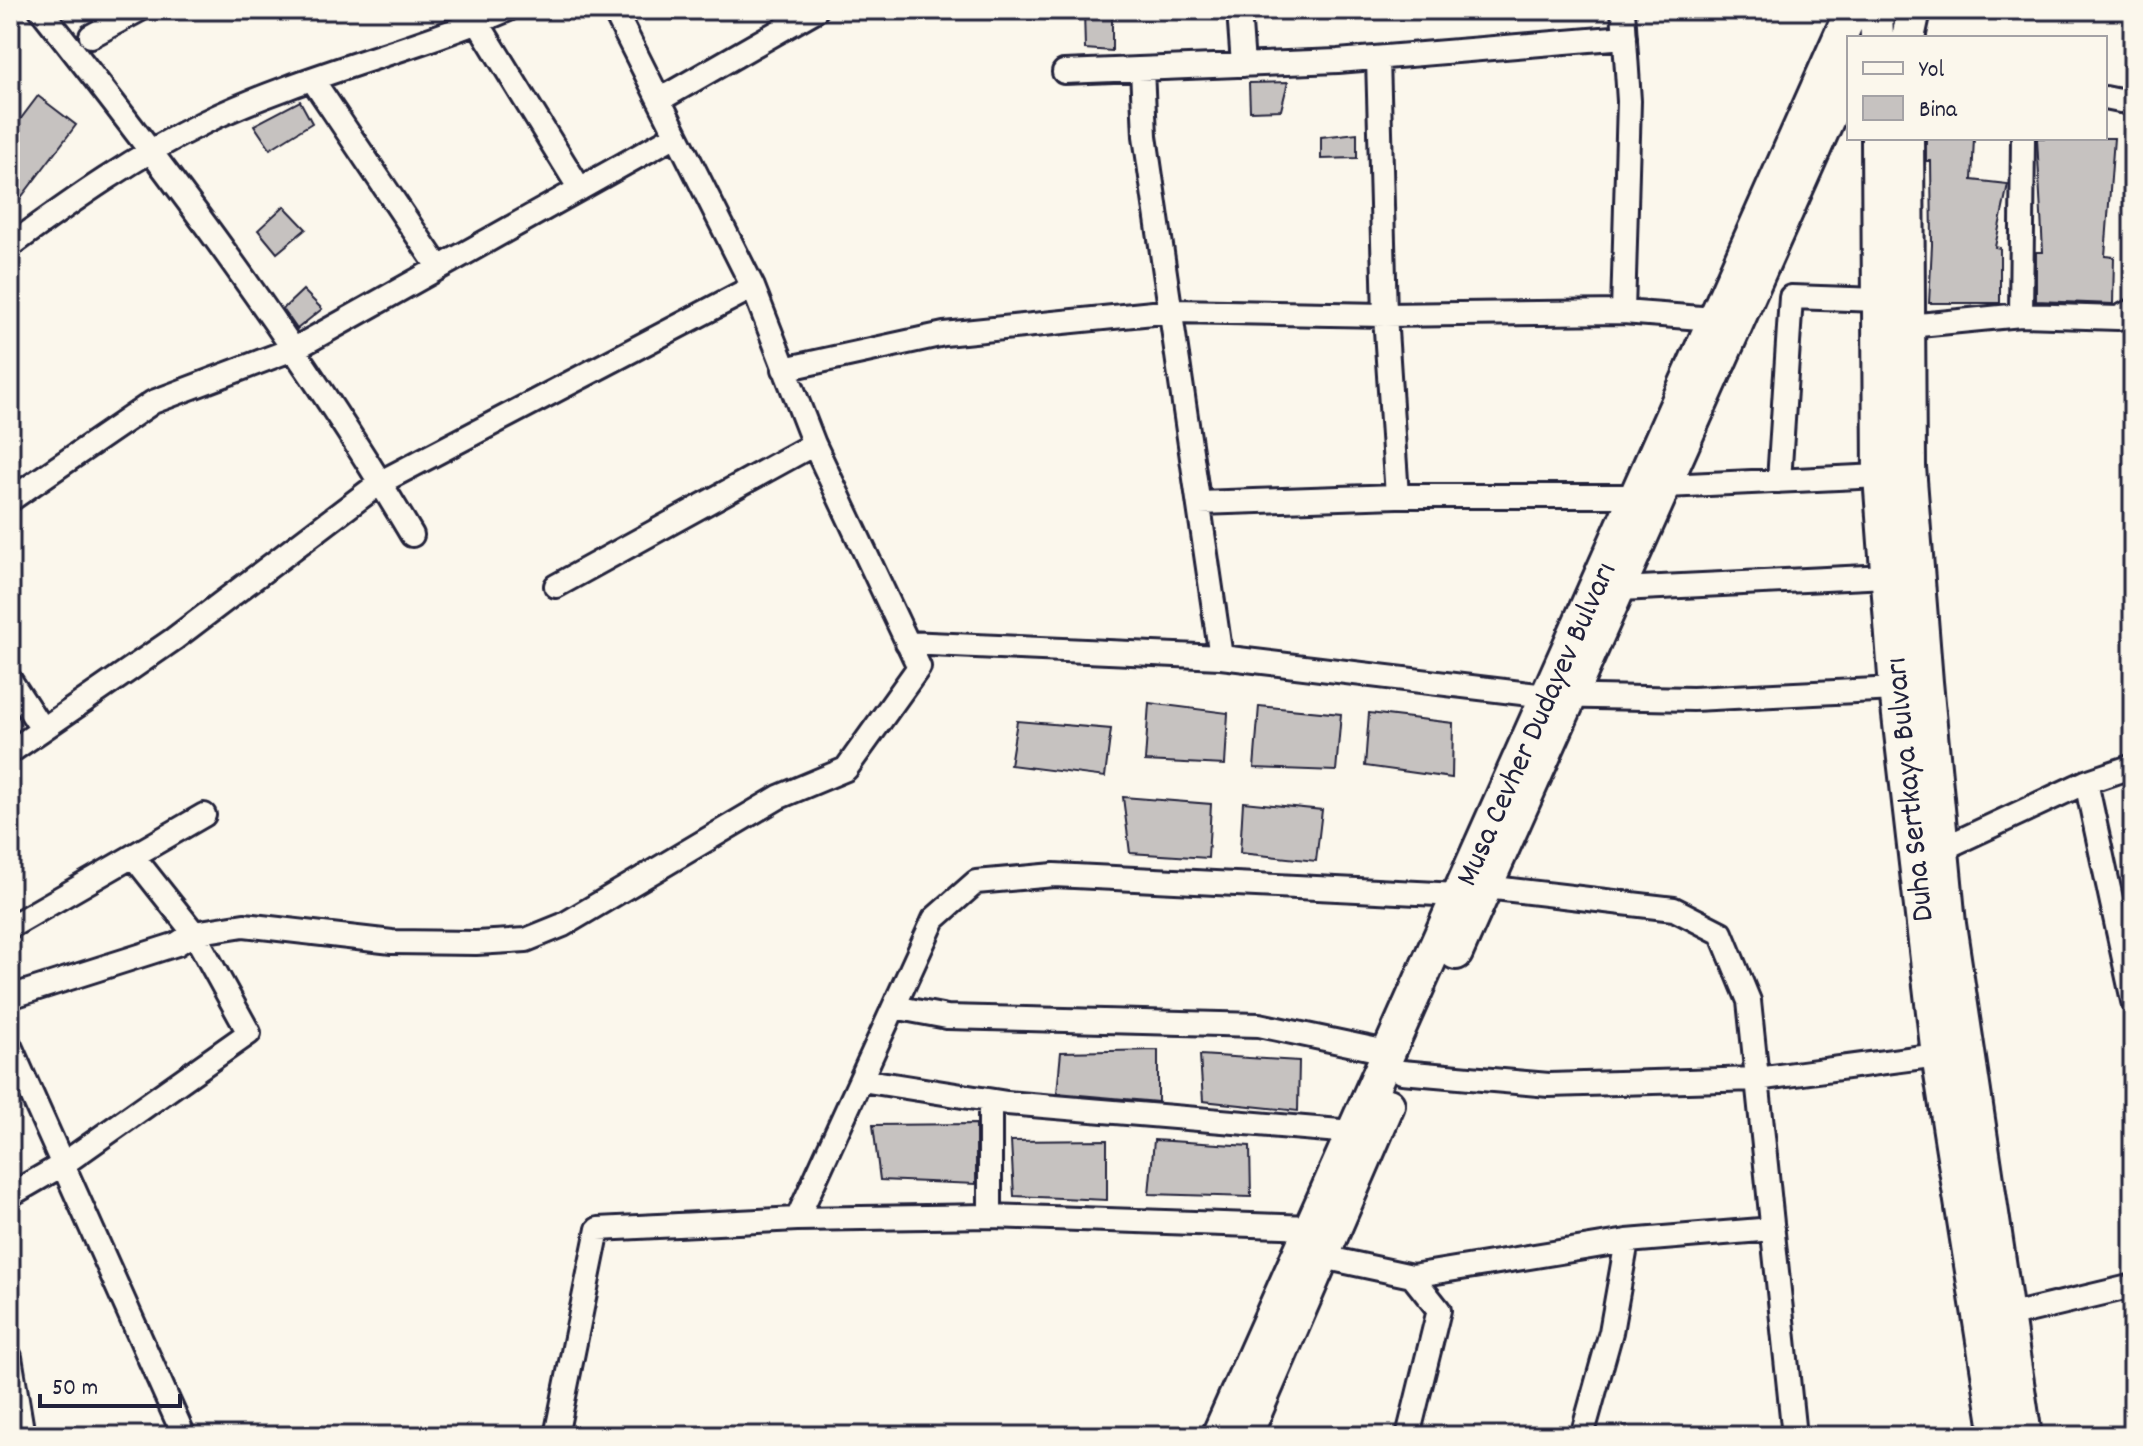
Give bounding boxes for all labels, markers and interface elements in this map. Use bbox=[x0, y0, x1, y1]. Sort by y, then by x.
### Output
legend bbox=[1847, 36, 2107, 140]
text: Yol bbox=[1919, 54, 1944, 88]
text: Bina bbox=[1919, 94, 1958, 128]
street label: Musa Cevher Dudayev Bulvarı bbox=[1446, 556, 1631, 894]
street label: Duha Sertkaya Bulvarı bbox=[1875, 655, 1949, 924]
scale bar bbox=[40, 1358, 180, 1408]
text: 50 m bbox=[52, 1372, 98, 1406]

